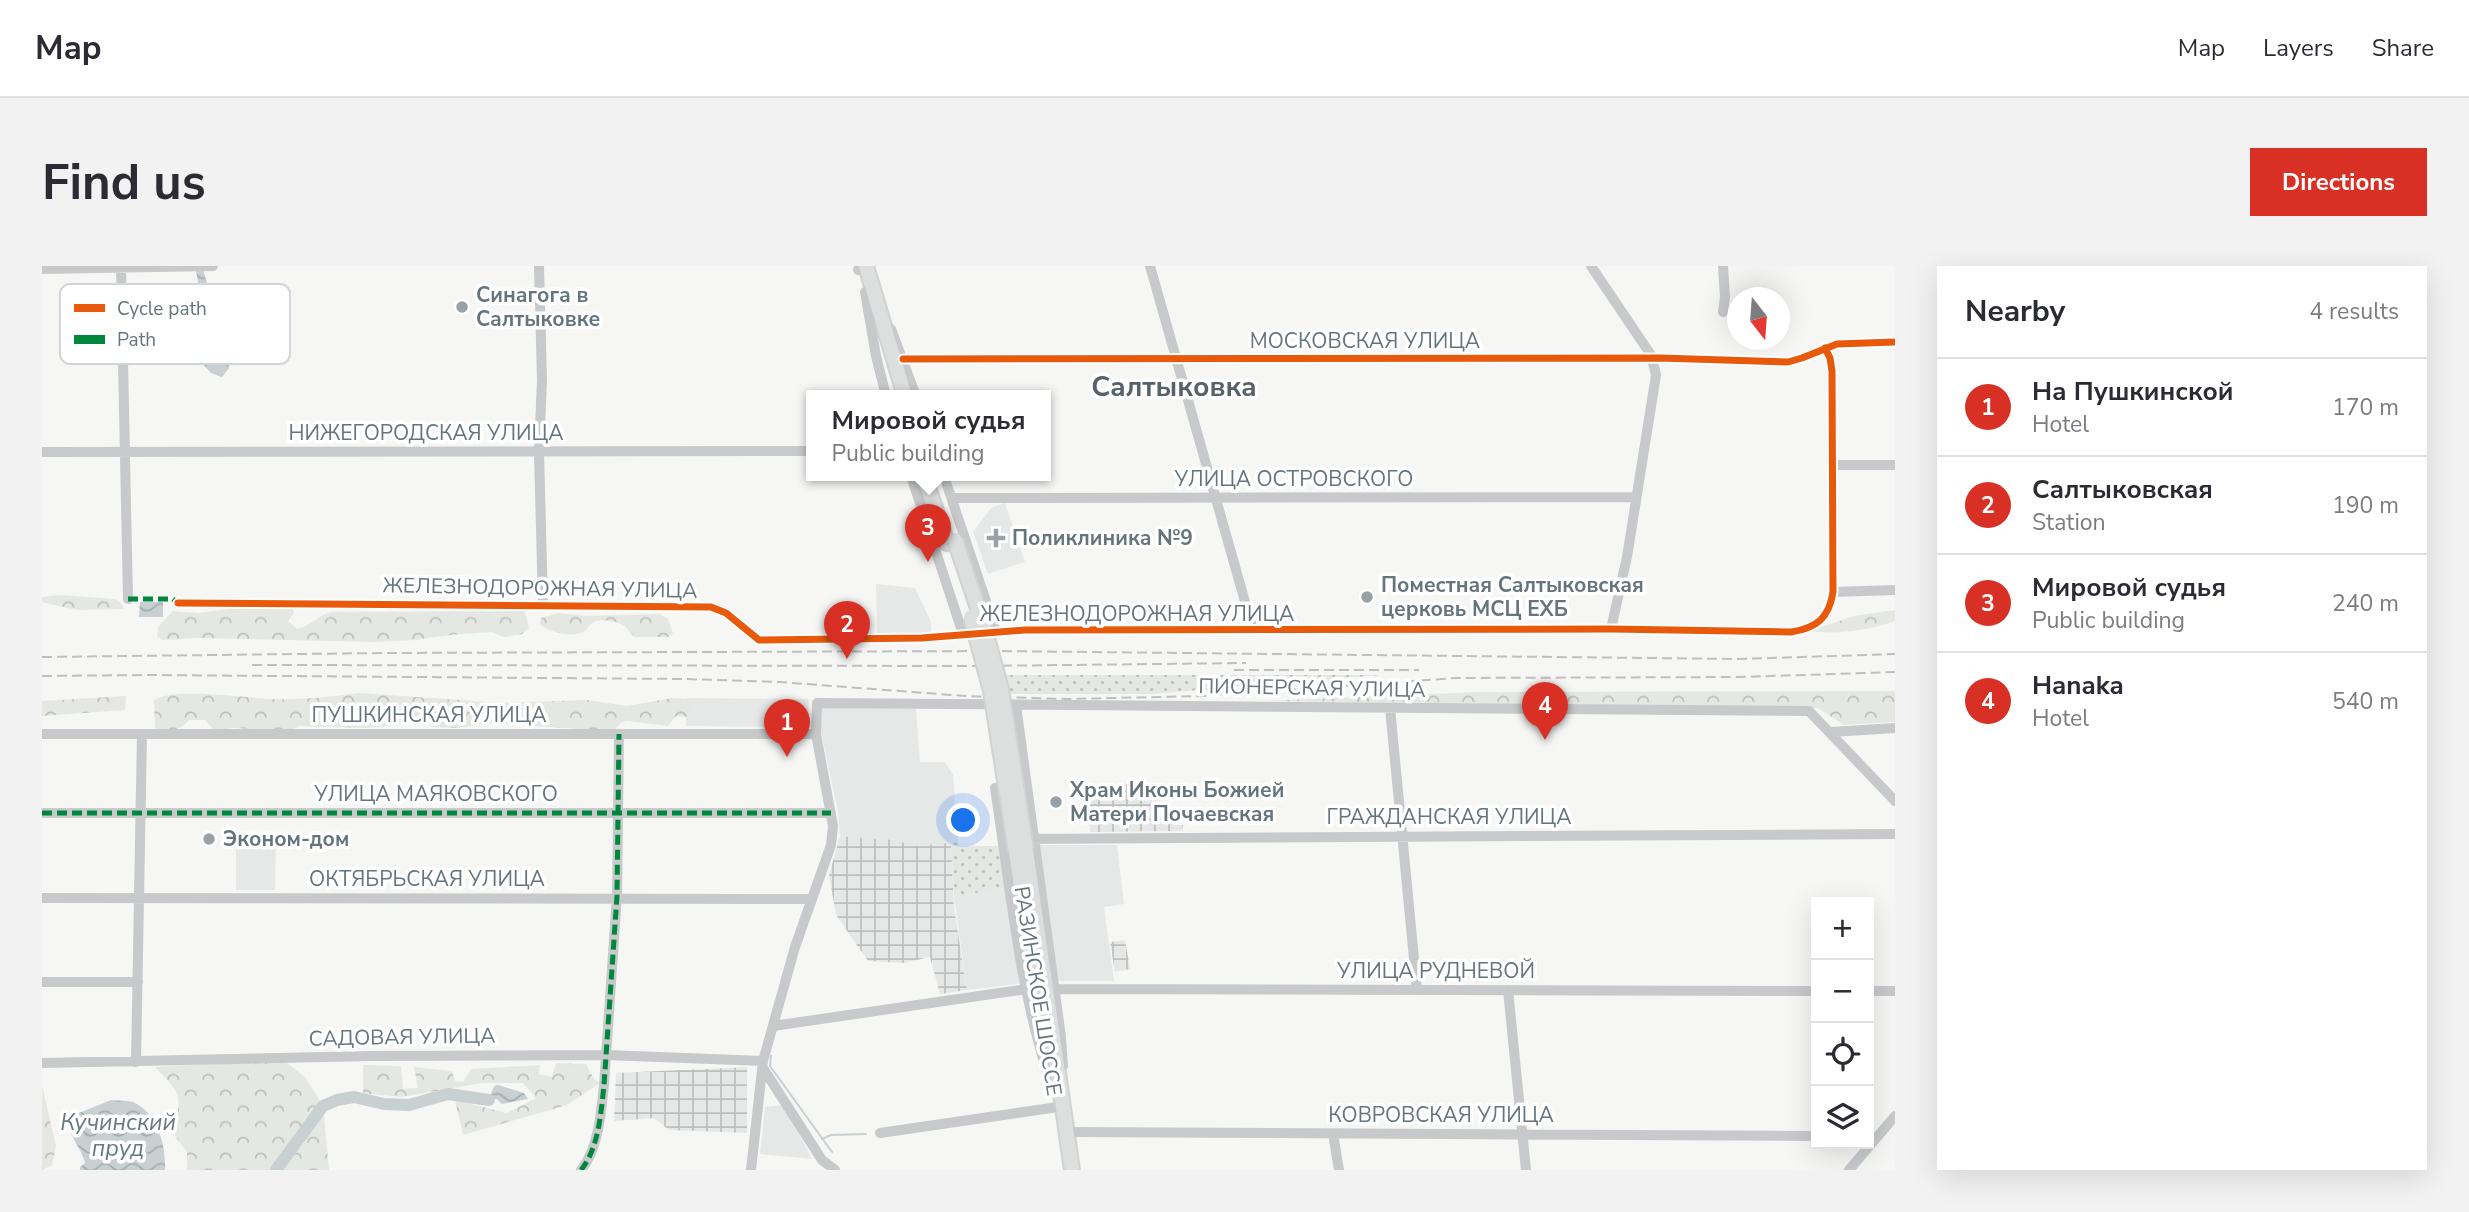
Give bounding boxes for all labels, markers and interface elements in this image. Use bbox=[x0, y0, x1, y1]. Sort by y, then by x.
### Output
text: Map bbox=[35, 26, 102, 71]
text: Map bbox=[2178, 32, 2225, 64]
text: Layers bbox=[2263, 32, 2334, 64]
text: Share bbox=[2372, 32, 2434, 64]
button: Directions bbox=[2250, 148, 2427, 216]
text: Find us bbox=[42, 149, 206, 216]
place label: Синагога в Салтыковке bbox=[476, 281, 600, 333]
legend bbox=[60, 284, 290, 364]
north arrow bbox=[1727, 287, 1790, 350]
text: Nearby bbox=[1965, 291, 2065, 332]
text: Cycle path bbox=[117, 296, 207, 322]
text: 4 results bbox=[2309, 296, 2399, 327]
marker: Синагога в Салтыковке bbox=[454, 299, 470, 315]
text: Path bbox=[117, 327, 156, 353]
street label: МОСКОВСКАЯ УЛИЦА bbox=[1250, 327, 1480, 355]
district label: Салтыковка bbox=[1091, 368, 1257, 406]
text: На Пушкинской bbox=[2032, 374, 2234, 409]
popup bbox=[806, 390, 1051, 481]
text: 1 bbox=[1981, 392, 1995, 423]
text: 170 m bbox=[2332, 392, 2399, 423]
text: Мировой судья bbox=[832, 403, 1026, 438]
text: Hotel bbox=[2032, 409, 2089, 440]
street label: НИЖЕГОРОДСКАЯ УЛИЦА bbox=[288, 419, 564, 447]
text: Public building bbox=[832, 438, 985, 469]
street label: УЛИЦА ОСТРОВСКОГО bbox=[1174, 465, 1413, 493]
text: Салтыковская bbox=[2032, 472, 2213, 507]
text: 2 bbox=[1981, 490, 1995, 521]
text: 190 m bbox=[2332, 490, 2399, 521]
pin: 3 bbox=[905, 504, 951, 562]
text: Station bbox=[2032, 507, 2106, 538]
place label: Поликлиника №9 bbox=[1012, 524, 1193, 552]
marker: Поликлиника №9 bbox=[986, 528, 1006, 548]
text: Мировой судья bbox=[2032, 570, 2226, 605]
street label: ЖЕЛЕЗНОДОРОЖНАЯ УЛИЦА bbox=[382, 571, 698, 605]
place label: Поместная Салтыковская церковь МСЦ ЕХБ bbox=[1381, 571, 1644, 623]
text: 3 bbox=[1981, 588, 1995, 619]
text: 240 m bbox=[2332, 588, 2399, 619]
marker: Поместная Салтыковская церковь МСЦ ЕХБ bbox=[1359, 589, 1375, 605]
street label: ЖЕЛЕЗНОДОРОЖНАЯ УЛИЦА bbox=[980, 600, 1294, 628]
pin: 2 bbox=[824, 601, 870, 659]
text: Public building bbox=[2032, 605, 2185, 636]
text: Hanaka bbox=[2032, 668, 2124, 703]
street label: ПИОНЕРСКАЯ УЛИЦА bbox=[1198, 672, 1426, 704]
pin: 4 bbox=[1522, 682, 1568, 740]
text: 4 bbox=[1981, 686, 1995, 717]
text: 540 m bbox=[2332, 686, 2399, 717]
pin: 1 bbox=[764, 699, 810, 757]
street label: ПУШКИНСКАЯ УЛИЦА bbox=[312, 701, 547, 729]
text: Hotel bbox=[2032, 703, 2089, 734]
place label: Храм Иконы Божией Матери Почаевская bbox=[1069, 776, 1284, 828]
street label: УЛИЦА МАЯКОВСКОГО bbox=[313, 780, 558, 808]
marker: Храм Иконы Божией Матери Почаевская bbox=[1048, 794, 1064, 810]
your location bbox=[946, 803, 980, 837]
street label: ГРАЖДАНСКАЯ УЛИЦА bbox=[1327, 803, 1571, 831]
place label: Эконом-дом bbox=[223, 825, 349, 853]
marker: Эконом-дом bbox=[201, 831, 217, 847]
street label: ОКТЯБРЬСКАЯ УЛИЦА bbox=[309, 865, 545, 893]
street label: РАЗИНСКОЕ ШОССЕ bbox=[1008, 884, 1068, 1098]
map controls bbox=[1811, 897, 1874, 1149]
button: + bbox=[1811, 897, 1874, 960]
street label: УЛИЦА РУДНЕВОЙ bbox=[1336, 957, 1535, 985]
button: − bbox=[1811, 960, 1874, 1023]
street label: САДОВАЯ УЛИЦА bbox=[308, 1021, 496, 1053]
button: locate bbox=[1811, 1023, 1874, 1086]
button: layers bbox=[1811, 1086, 1874, 1149]
street label: КОВРОВСКАЯ УЛИЦА bbox=[1328, 1101, 1554, 1129]
water label: Кучинский пруд bbox=[60, 1107, 176, 1164]

